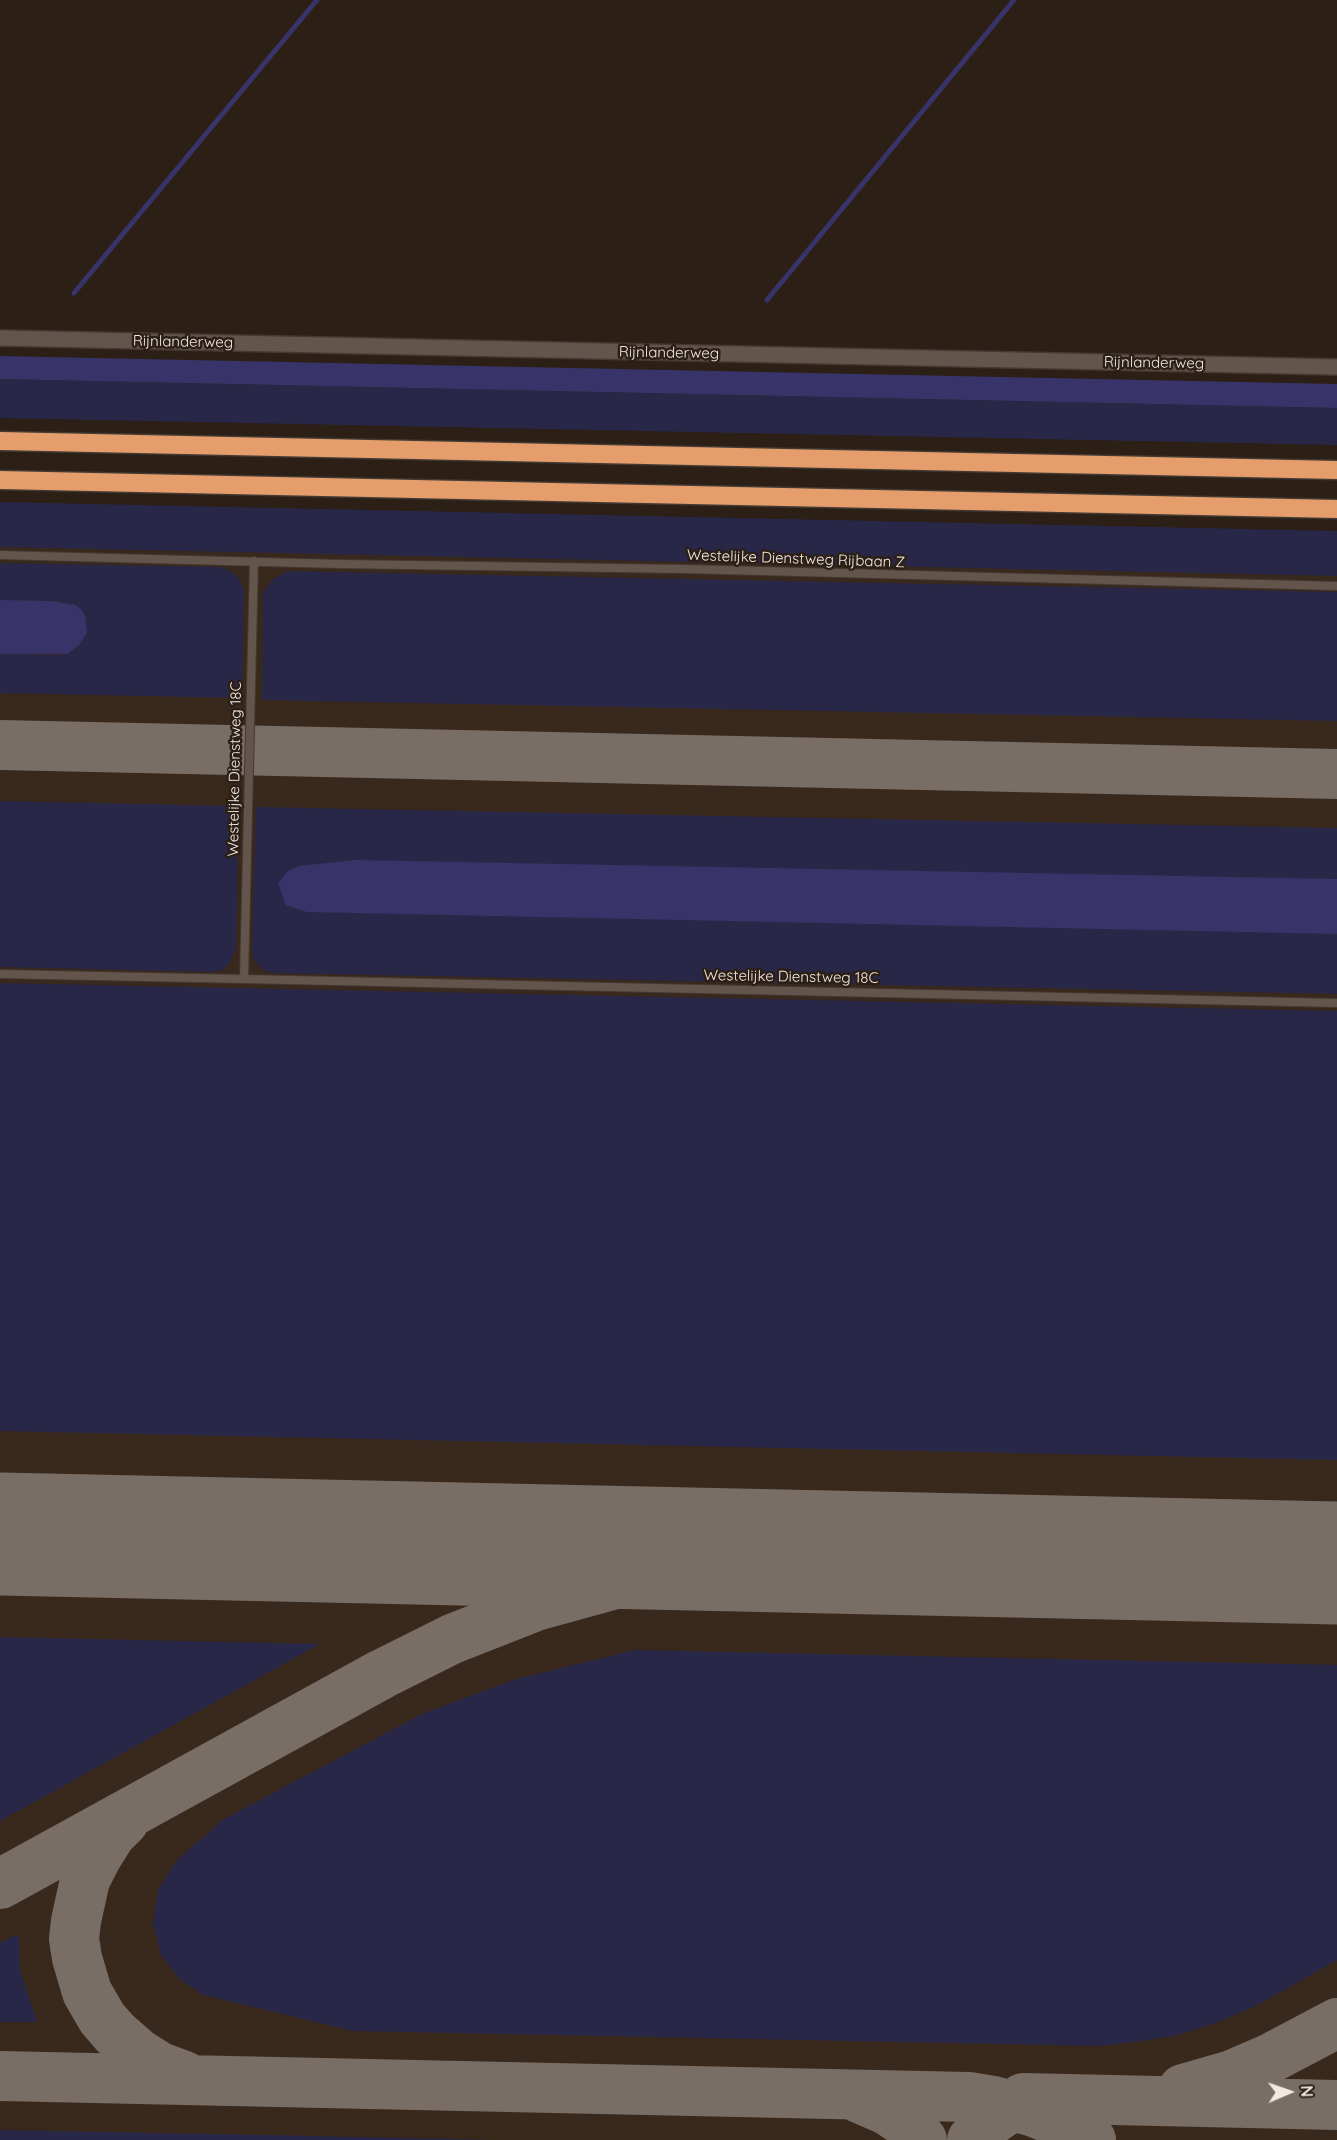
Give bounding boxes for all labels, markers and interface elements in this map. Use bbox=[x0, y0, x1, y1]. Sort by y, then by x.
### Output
street label: Rijnlanderweg bbox=[133, 332, 233, 352]
street label: Rijnlanderweg bbox=[619, 343, 719, 363]
street label: Rijnlanderweg bbox=[1104, 353, 1204, 373]
street label: Westelijke Dienstweg Rijbaan Z bbox=[687, 546, 905, 572]
street label: Westelijke Dienstweg 18C bbox=[224, 682, 246, 856]
street label: Westelijke Dienstweg 18C bbox=[704, 966, 878, 988]
north arrow bbox=[1259, 2062, 1319, 2122]
text: N bbox=[1297, 2085, 1317, 2098]

